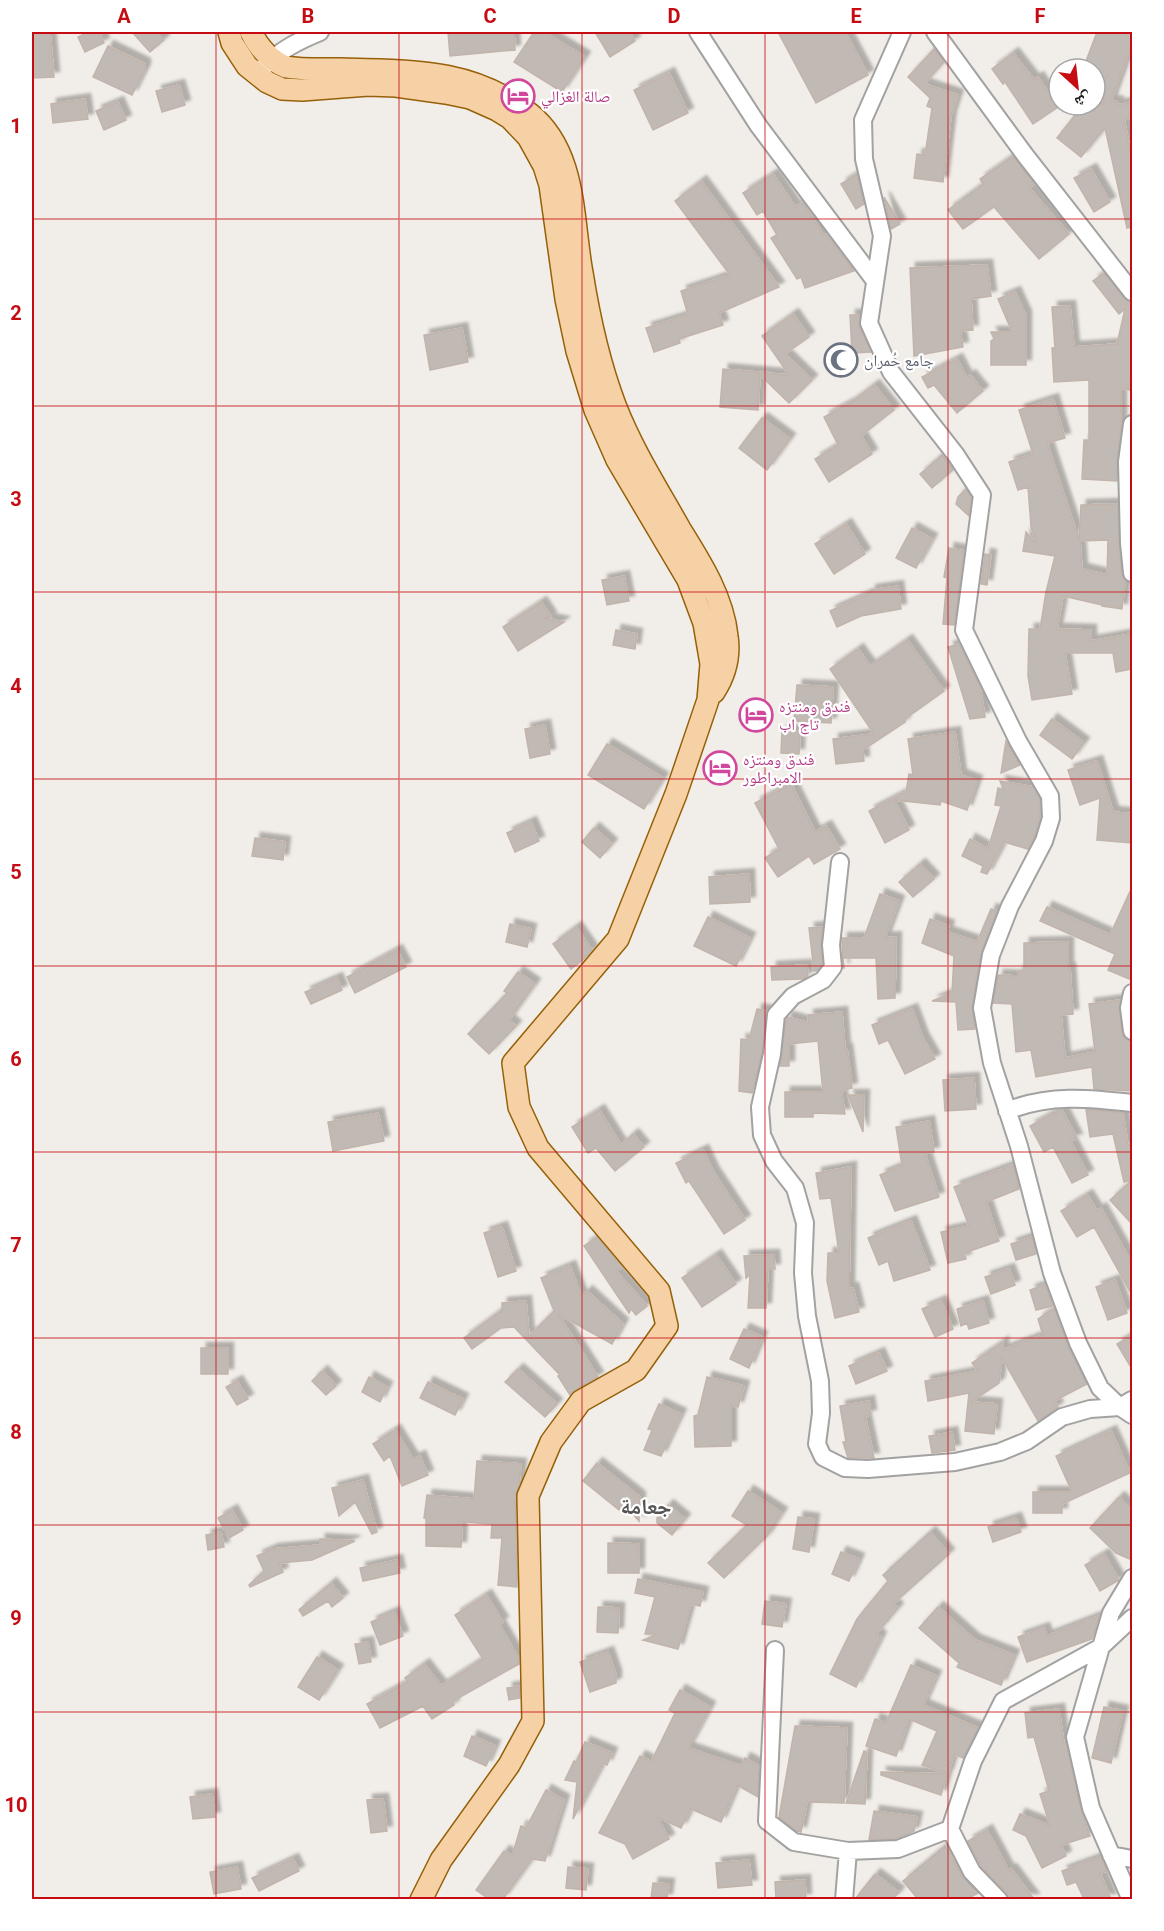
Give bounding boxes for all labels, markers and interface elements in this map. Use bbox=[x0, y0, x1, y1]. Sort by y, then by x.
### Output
text: A bbox=[117, 4, 131, 28]
text: B bbox=[302, 4, 314, 28]
text: C bbox=[483, 4, 497, 28]
text: D bbox=[668, 4, 681, 28]
text: E bbox=[850, 4, 862, 28]
text: F bbox=[1035, 4, 1046, 28]
north arrow bbox=[1047, 57, 1107, 117]
hotel icon: صالة الغزالي bbox=[500, 78, 536, 114]
place label: صالة الغزالي bbox=[541, 87, 611, 109]
text: ش bbox=[1072, 88, 1095, 112]
text: 1 bbox=[10, 114, 22, 138]
text: 2 bbox=[10, 301, 22, 325]
mosque icon: جامع حُمران bbox=[823, 342, 859, 378]
place label: جامع حُمران bbox=[864, 351, 934, 371]
text: 3 bbox=[10, 487, 22, 511]
text: 4 bbox=[10, 674, 22, 698]
hotel icon: فندق ومنتزه تاج اب bbox=[738, 697, 774, 733]
place label: فندق ومنتزه تاج اب bbox=[779, 697, 851, 735]
hotel icon: فندق ومنتزه الامبراطور bbox=[702, 750, 738, 786]
place label: فندق ومنتزه الامبراطور bbox=[742, 750, 815, 787]
text: 5 bbox=[10, 860, 22, 884]
text: 6 bbox=[10, 1047, 22, 1071]
text: 7 bbox=[10, 1233, 22, 1257]
text: 8 bbox=[10, 1420, 22, 1444]
district label: جعامة bbox=[620, 1494, 672, 1519]
text: 9 bbox=[10, 1606, 22, 1630]
text: 10 bbox=[5, 1793, 27, 1817]

